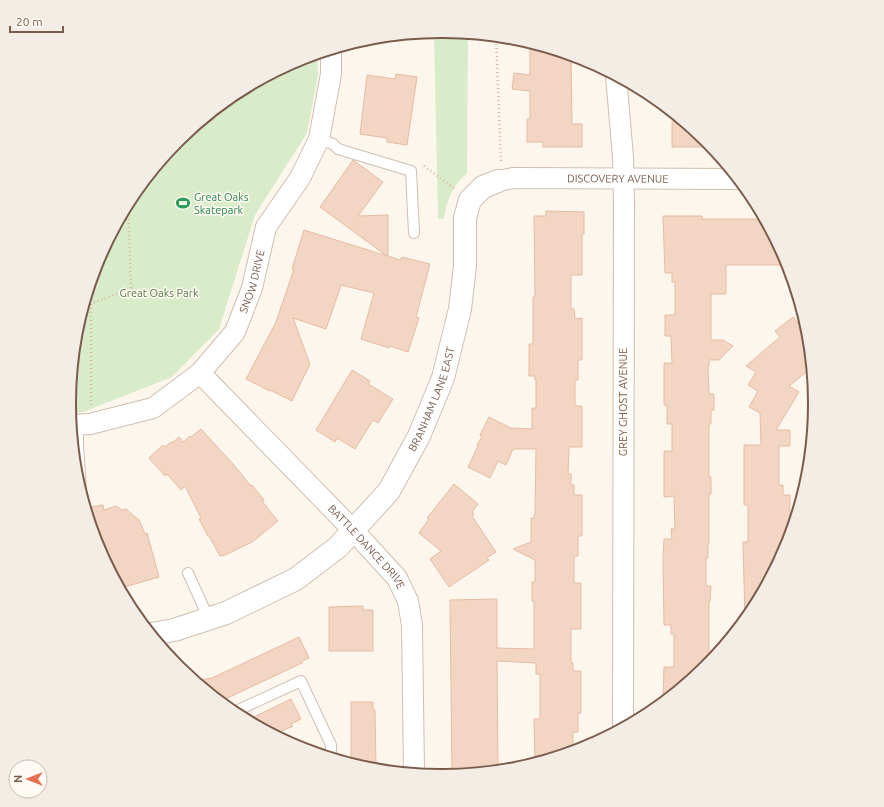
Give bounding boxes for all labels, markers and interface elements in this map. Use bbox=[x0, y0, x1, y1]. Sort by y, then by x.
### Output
scale bar bbox=[10, 8, 63, 34]
text: 20 m bbox=[16, 15, 43, 28]
street label: DISCOVERY AVENUE bbox=[567, 172, 669, 185]
place label: Great Oaks Skatepark bbox=[194, 191, 249, 216]
sports icon: Great Oaks Skatepark bbox=[175, 195, 191, 211]
street label: SNOW DRIVE bbox=[237, 249, 267, 315]
park label: Great Oaks Park bbox=[120, 287, 199, 299]
street label: BRANHAM LANE EAST bbox=[406, 346, 456, 454]
street label: GREY GHOST AVENUE bbox=[617, 348, 629, 456]
street label: BATTLE DANCE DRIVE bbox=[326, 502, 407, 591]
north arrow bbox=[8, 759, 48, 799]
text: N bbox=[12, 775, 24, 783]

